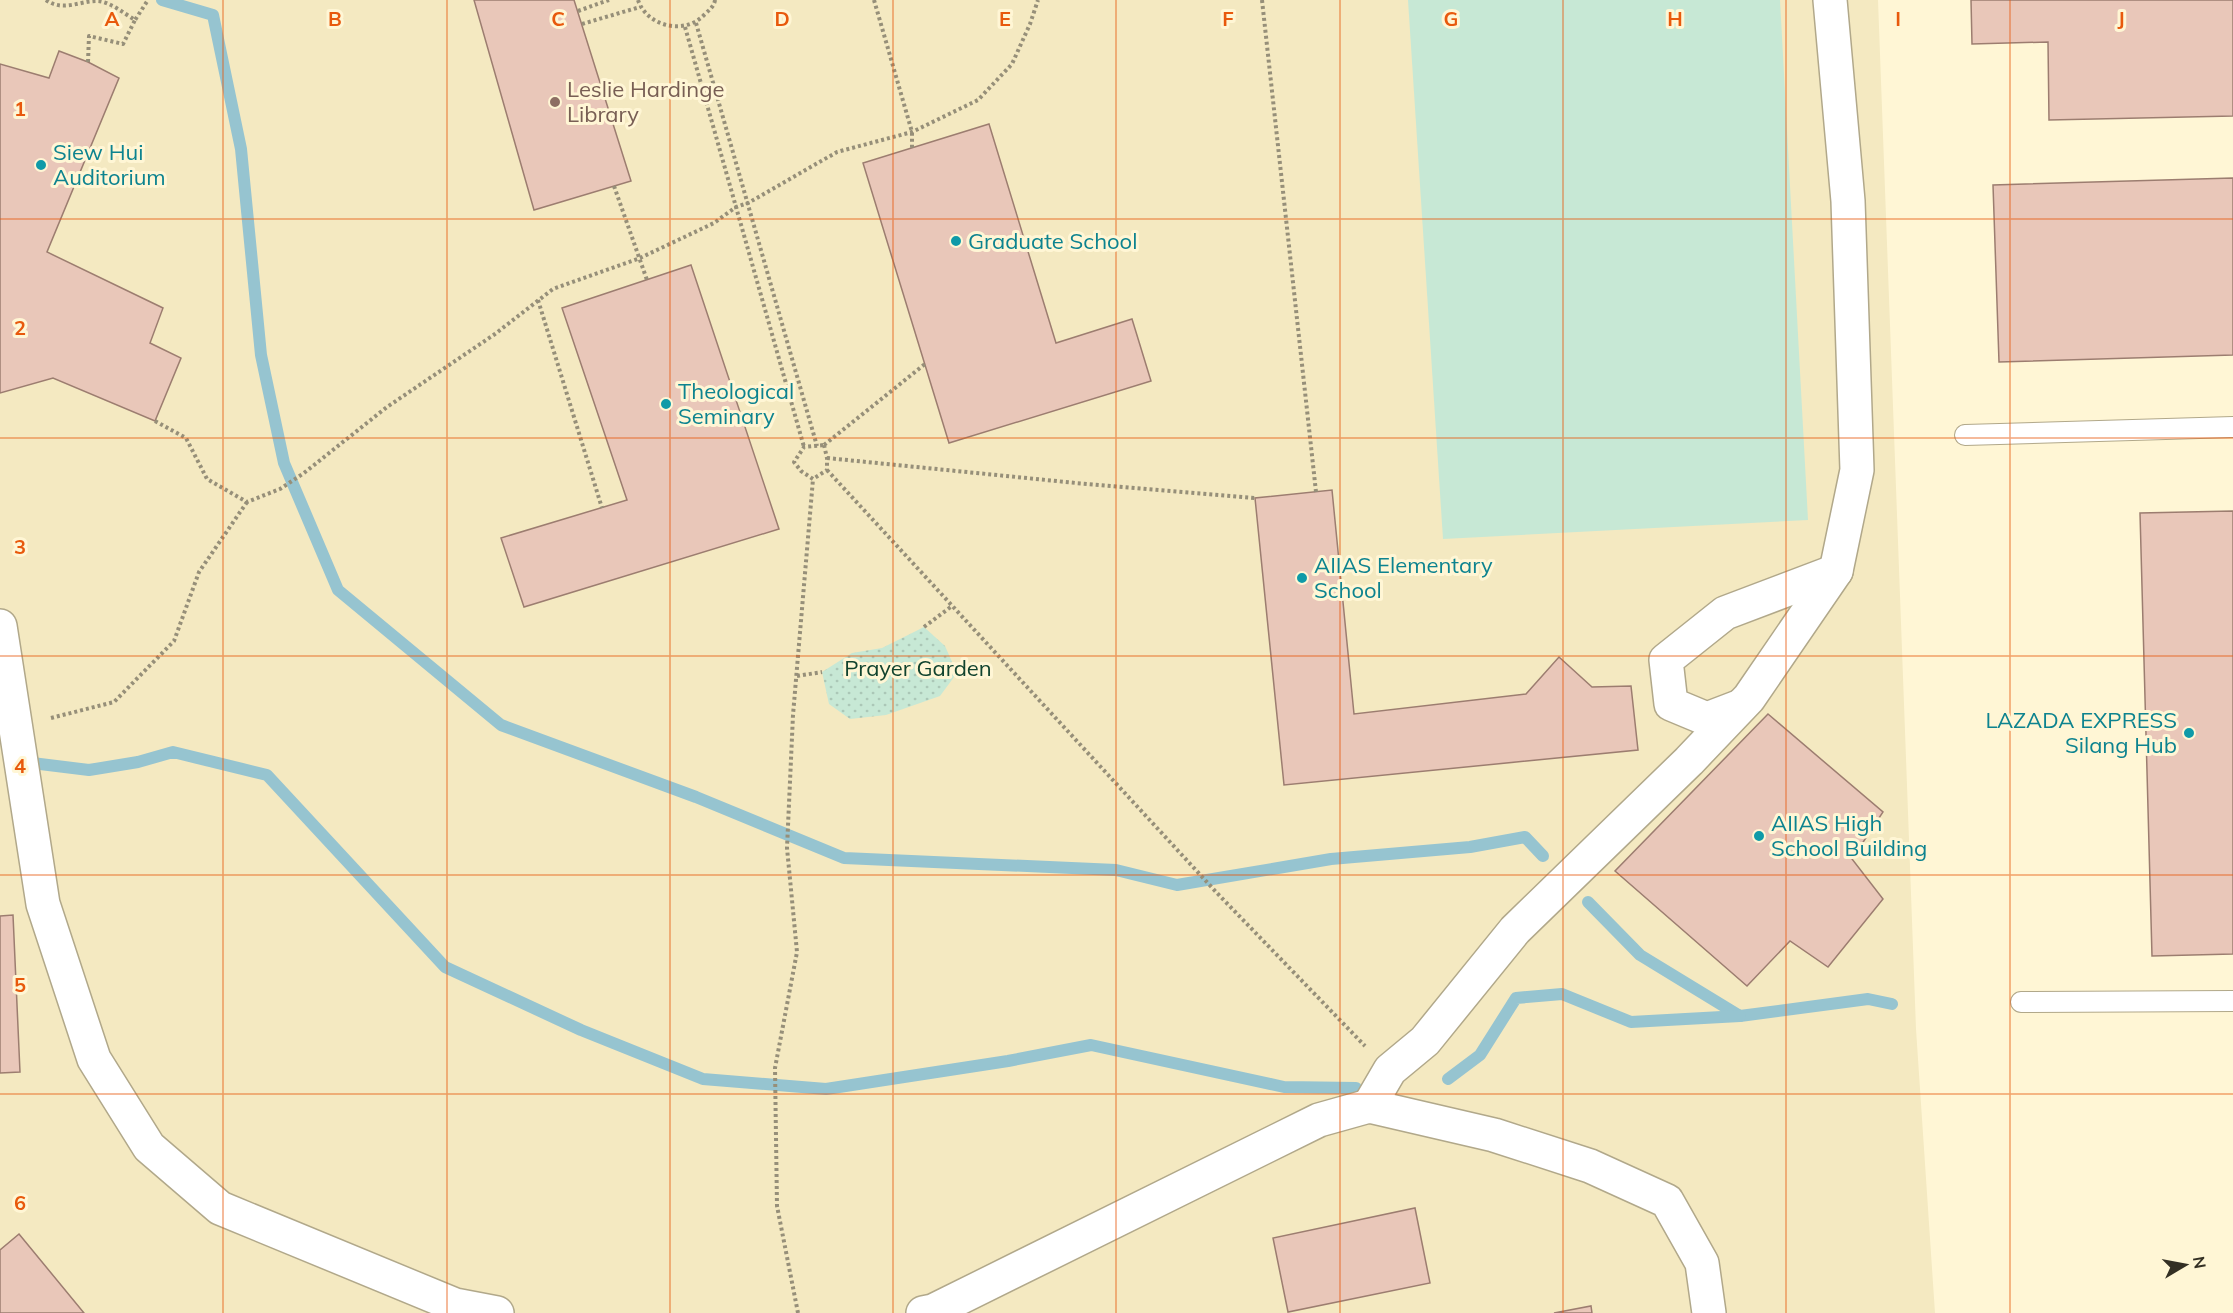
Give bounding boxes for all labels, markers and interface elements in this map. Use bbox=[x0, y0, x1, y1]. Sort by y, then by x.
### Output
text: A bbox=[105, 6, 120, 31]
text: B bbox=[328, 6, 342, 31]
text: C bbox=[551, 6, 565, 31]
text: D bbox=[774, 6, 790, 31]
text: E bbox=[999, 6, 1011, 31]
text: F bbox=[1222, 6, 1234, 31]
text: G bbox=[1444, 6, 1458, 31]
text: H bbox=[1667, 6, 1683, 31]
text: I bbox=[1895, 6, 1901, 31]
text: J bbox=[2117, 6, 2125, 31]
place label: Leslie Hardinge Library bbox=[567, 75, 724, 128]
marker: Leslie Hardinge Library bbox=[548, 95, 562, 109]
text: 1 bbox=[14, 96, 26, 121]
place label: Siew Hui Auditorium bbox=[53, 138, 166, 191]
marker: Siew Hui Auditorium bbox=[34, 158, 48, 172]
place label: Graduate School bbox=[968, 227, 1137, 255]
marker: Graduate School bbox=[949, 234, 963, 248]
text: 2 bbox=[14, 315, 26, 340]
place label: Theological Seminary bbox=[678, 377, 794, 430]
marker: Theological Seminary bbox=[659, 397, 673, 411]
text: 3 bbox=[14, 534, 26, 559]
place label: AIIAS Elementary School bbox=[1314, 551, 1493, 604]
marker: AIIAS Elementary School bbox=[1295, 571, 1309, 585]
park label: Prayer Garden bbox=[844, 654, 992, 682]
place label: LAZADA EXPRESS Silang Hub bbox=[1986, 706, 2177, 759]
marker: LAZADA EXPRESS Silang Hub bbox=[2182, 726, 2196, 740]
text: 4 bbox=[14, 753, 26, 778]
place label: AIIAS High School Building bbox=[1771, 809, 1927, 862]
marker: AIIAS High School Building bbox=[1752, 829, 1766, 843]
text: 5 bbox=[14, 972, 26, 997]
text: 6 bbox=[14, 1190, 26, 1215]
north arrow bbox=[2155, 1235, 2215, 1295]
text: N bbox=[2189, 1255, 2211, 1270]

